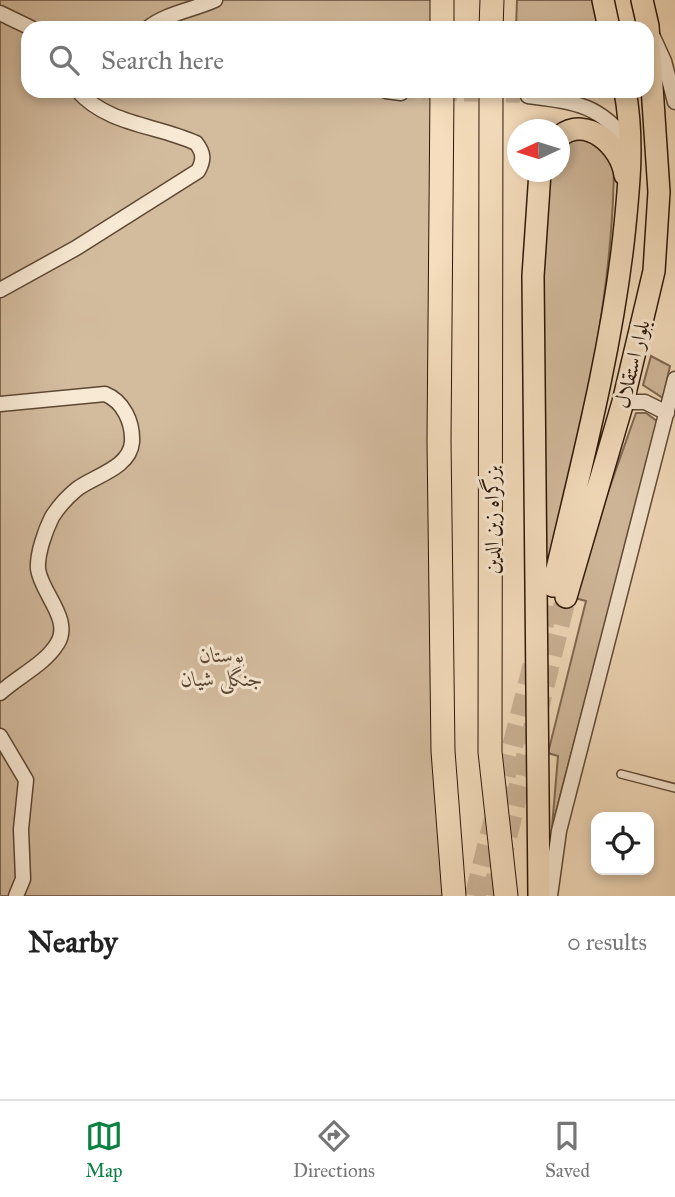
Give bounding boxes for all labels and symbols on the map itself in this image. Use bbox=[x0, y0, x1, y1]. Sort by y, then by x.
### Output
north arrow bbox=[507, 119, 570, 182]
street label: بلوار استقلال bbox=[608, 317, 656, 411]
street label: بزرگراه زین الدین bbox=[478, 465, 505, 574]
park label: بوستان جنگلی شیان bbox=[181, 642, 263, 695]

